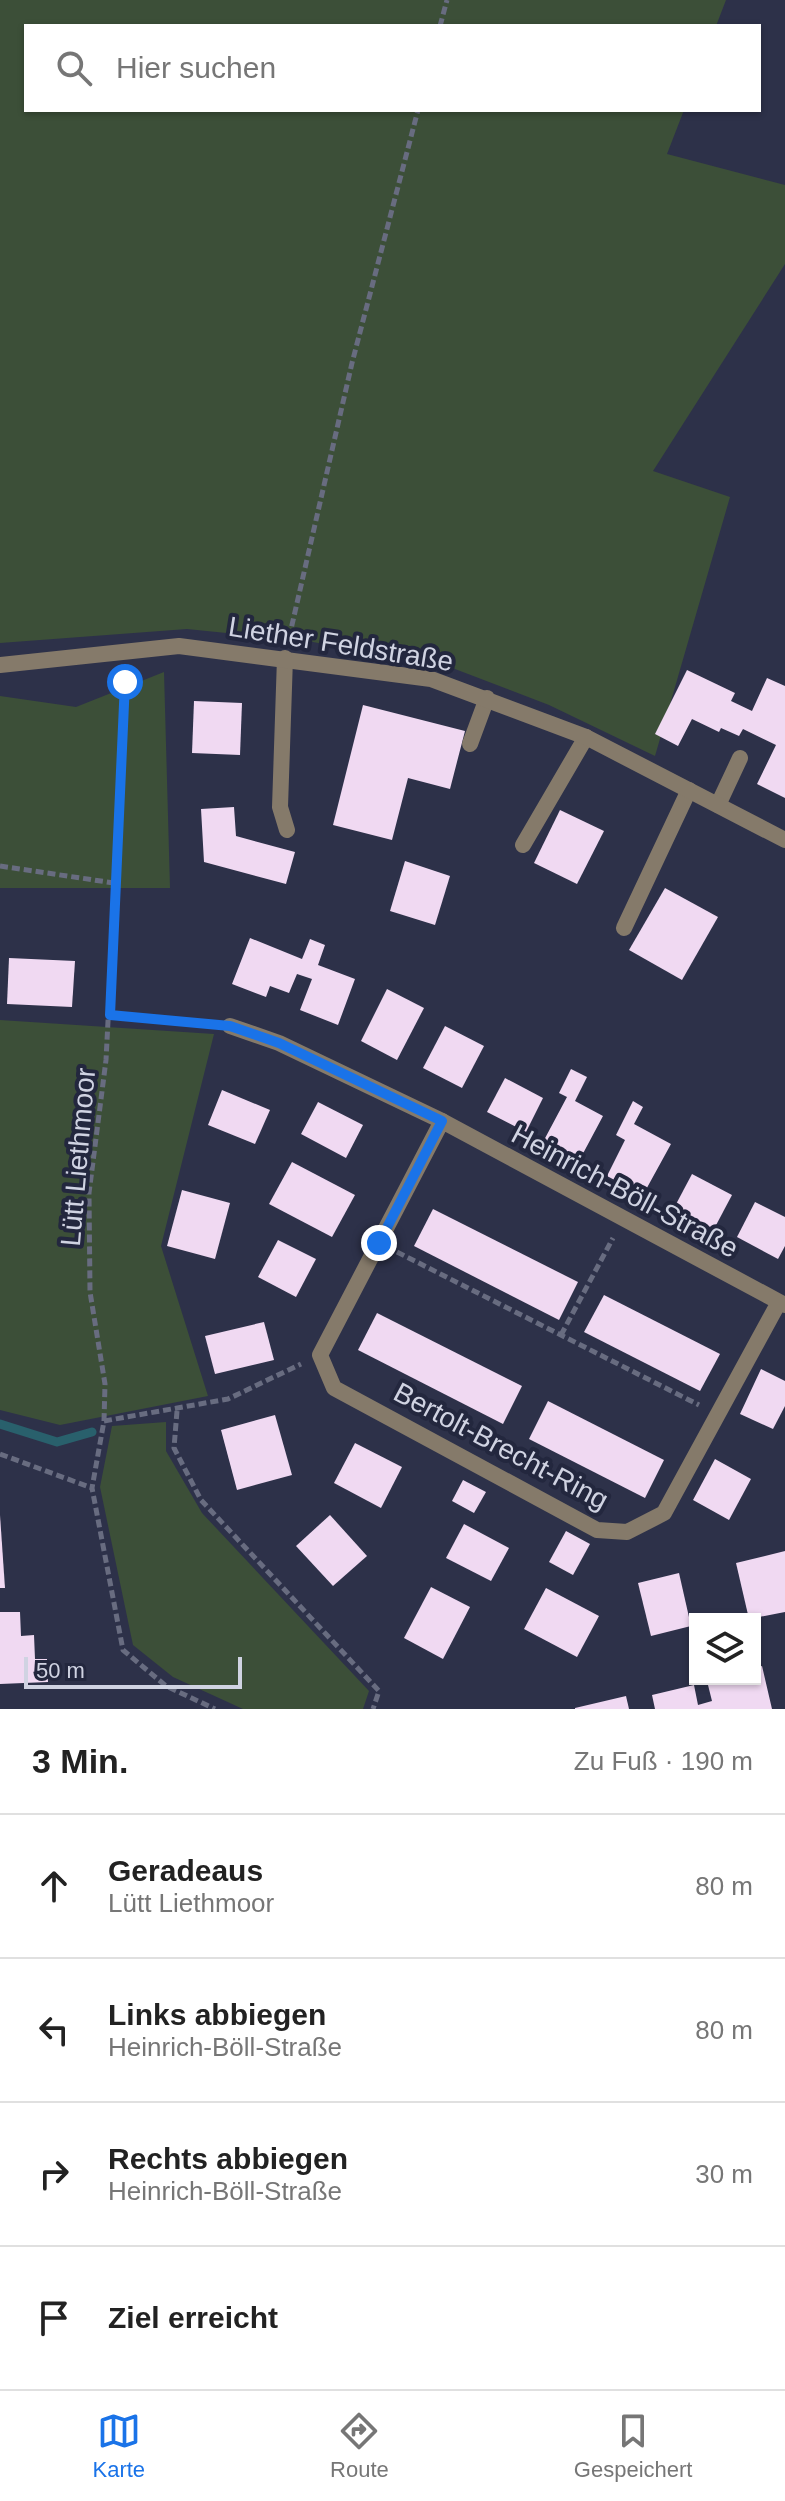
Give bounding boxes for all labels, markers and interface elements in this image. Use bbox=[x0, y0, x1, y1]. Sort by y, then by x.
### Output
search box bbox=[24, 24, 761, 112]
icon: search bbox=[52, 46, 96, 90]
text: Hier suchen bbox=[116, 51, 276, 84]
street label: Liether Feldstraße bbox=[226, 611, 456, 677]
route start bbox=[107, 664, 143, 700]
street label: Lütt Liethmoor bbox=[55, 1066, 101, 1248]
street label: Heinrich-Böll-Straße bbox=[506, 1118, 744, 1264]
route end bbox=[361, 1225, 397, 1261]
street label: Bertolt-Brecht-Ring bbox=[389, 1376, 613, 1516]
map controls bbox=[689, 1613, 761, 1685]
button: layers bbox=[689, 1613, 761, 1685]
scale bar bbox=[24, 1653, 242, 1689]
text: 50 m bbox=[36, 1658, 85, 1683]
text: 3 Min. bbox=[32, 1742, 128, 1780]
text: Zu Fuß · 190 m bbox=[574, 1746, 753, 1776]
text: Geradeaus bbox=[108, 1854, 263, 1887]
icon: ahead bbox=[32, 1864, 76, 1908]
text: 80 m bbox=[695, 1871, 753, 1901]
text: Lütt Liethmoor bbox=[108, 1888, 274, 1918]
text: Links abbiegen bbox=[108, 1998, 326, 2031]
icon: left bbox=[32, 2008, 76, 2052]
text: 80 m bbox=[695, 2015, 753, 2045]
text: Heinrich-Böll-Straße bbox=[108, 2032, 342, 2062]
text: Rechts abbiegen bbox=[108, 2142, 348, 2175]
icon: right bbox=[32, 2152, 76, 2196]
text: 30 m bbox=[695, 2159, 753, 2189]
text: Heinrich-Böll-Straße bbox=[108, 2176, 342, 2206]
icon: arrive bbox=[32, 2296, 76, 2340]
text: Ziel erreicht bbox=[108, 2301, 278, 2334]
tab: Karte bbox=[93, 2409, 145, 2483]
tab: Route bbox=[330, 2409, 389, 2483]
tab: Gespeichert bbox=[574, 2409, 692, 2483]

